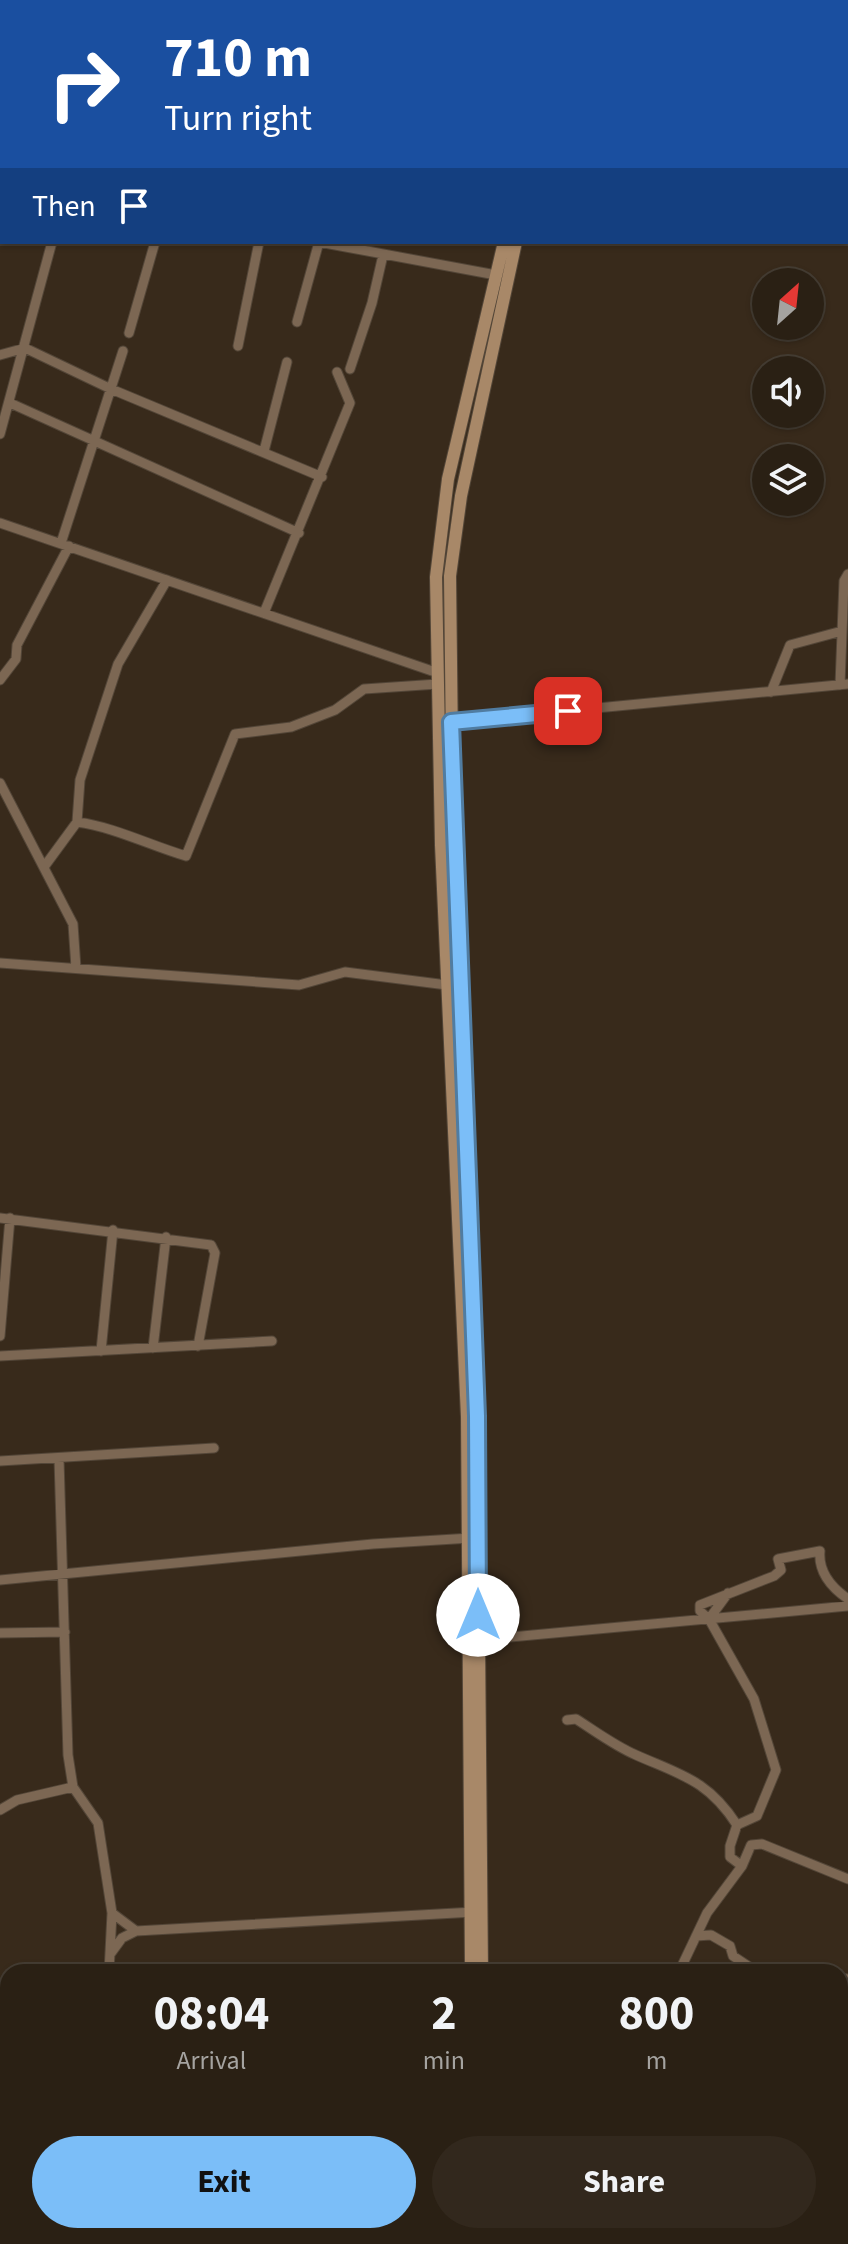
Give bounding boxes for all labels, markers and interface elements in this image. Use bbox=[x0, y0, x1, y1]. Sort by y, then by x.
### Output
text: 710 m bbox=[164, 19, 312, 98]
icon: right bbox=[32, 32, 136, 136]
text: Turn right bbox=[164, 93, 312, 144]
icon: arrive bbox=[112, 184, 156, 228]
text: Then bbox=[32, 185, 96, 228]
north arrow bbox=[752, 268, 824, 340]
map controls bbox=[752, 268, 824, 516]
button: sound bbox=[752, 356, 824, 428]
button: layers bbox=[752, 444, 824, 516]
pin bbox=[534, 677, 602, 745]
icon: arrive bbox=[546, 689, 590, 733]
position arrow bbox=[436, 1573, 520, 1657]
text: 08:04 bbox=[153, 1980, 269, 2048]
text: 2 bbox=[431, 1980, 457, 2048]
text: 800 bbox=[618, 1980, 694, 2048]
text: Arrival bbox=[176, 2042, 246, 2079]
text: min bbox=[423, 2042, 465, 2079]
text: m bbox=[646, 2042, 667, 2079]
button: Exit bbox=[32, 2136, 416, 2228]
button: Share bbox=[432, 2136, 816, 2228]

